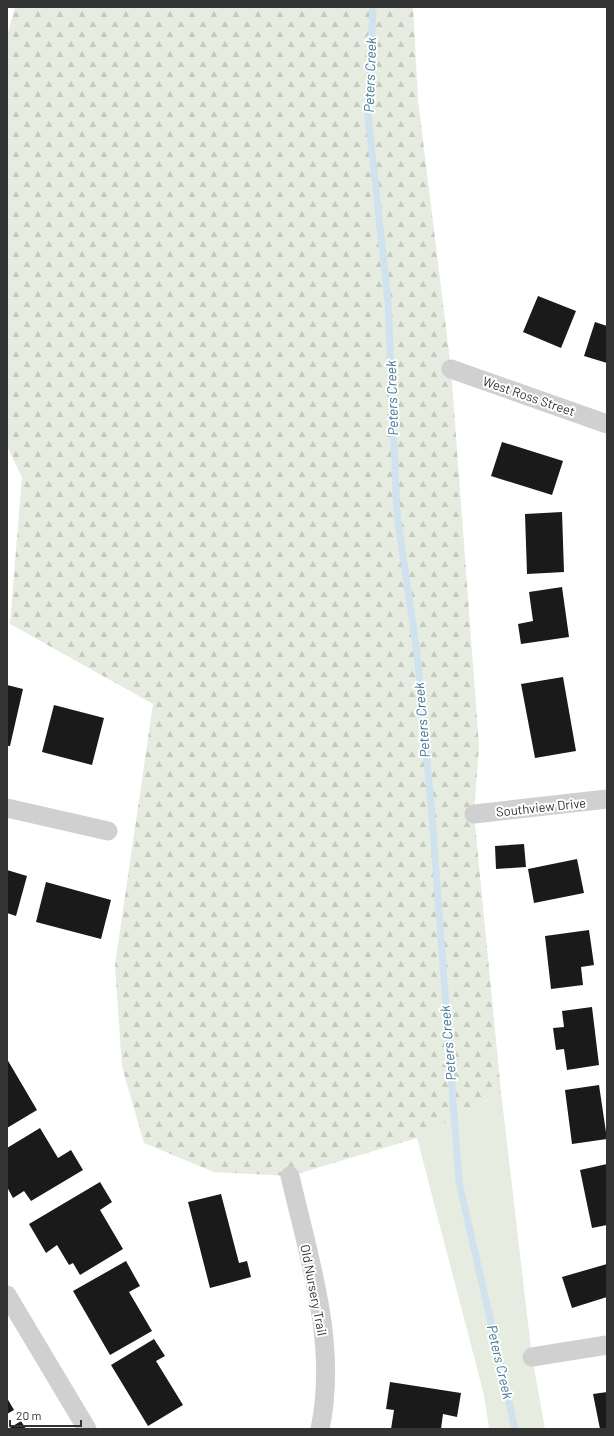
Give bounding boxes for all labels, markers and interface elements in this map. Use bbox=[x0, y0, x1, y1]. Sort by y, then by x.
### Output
water label: Peters Creek bbox=[360, 37, 379, 113]
water label: Peters Creek bbox=[382, 360, 401, 436]
street label: West Ross Street bbox=[481, 373, 577, 419]
water label: Peters Creek bbox=[410, 682, 433, 758]
street label: Southview Drive bbox=[495, 794, 587, 820]
water label: Peters Creek bbox=[436, 1005, 459, 1081]
street label: Old Nursery Trail bbox=[297, 1243, 331, 1337]
water label: Peters Creek bbox=[484, 1323, 517, 1401]
scale bar bbox=[10, 1402, 81, 1428]
text: 20 m bbox=[16, 1408, 42, 1422]

